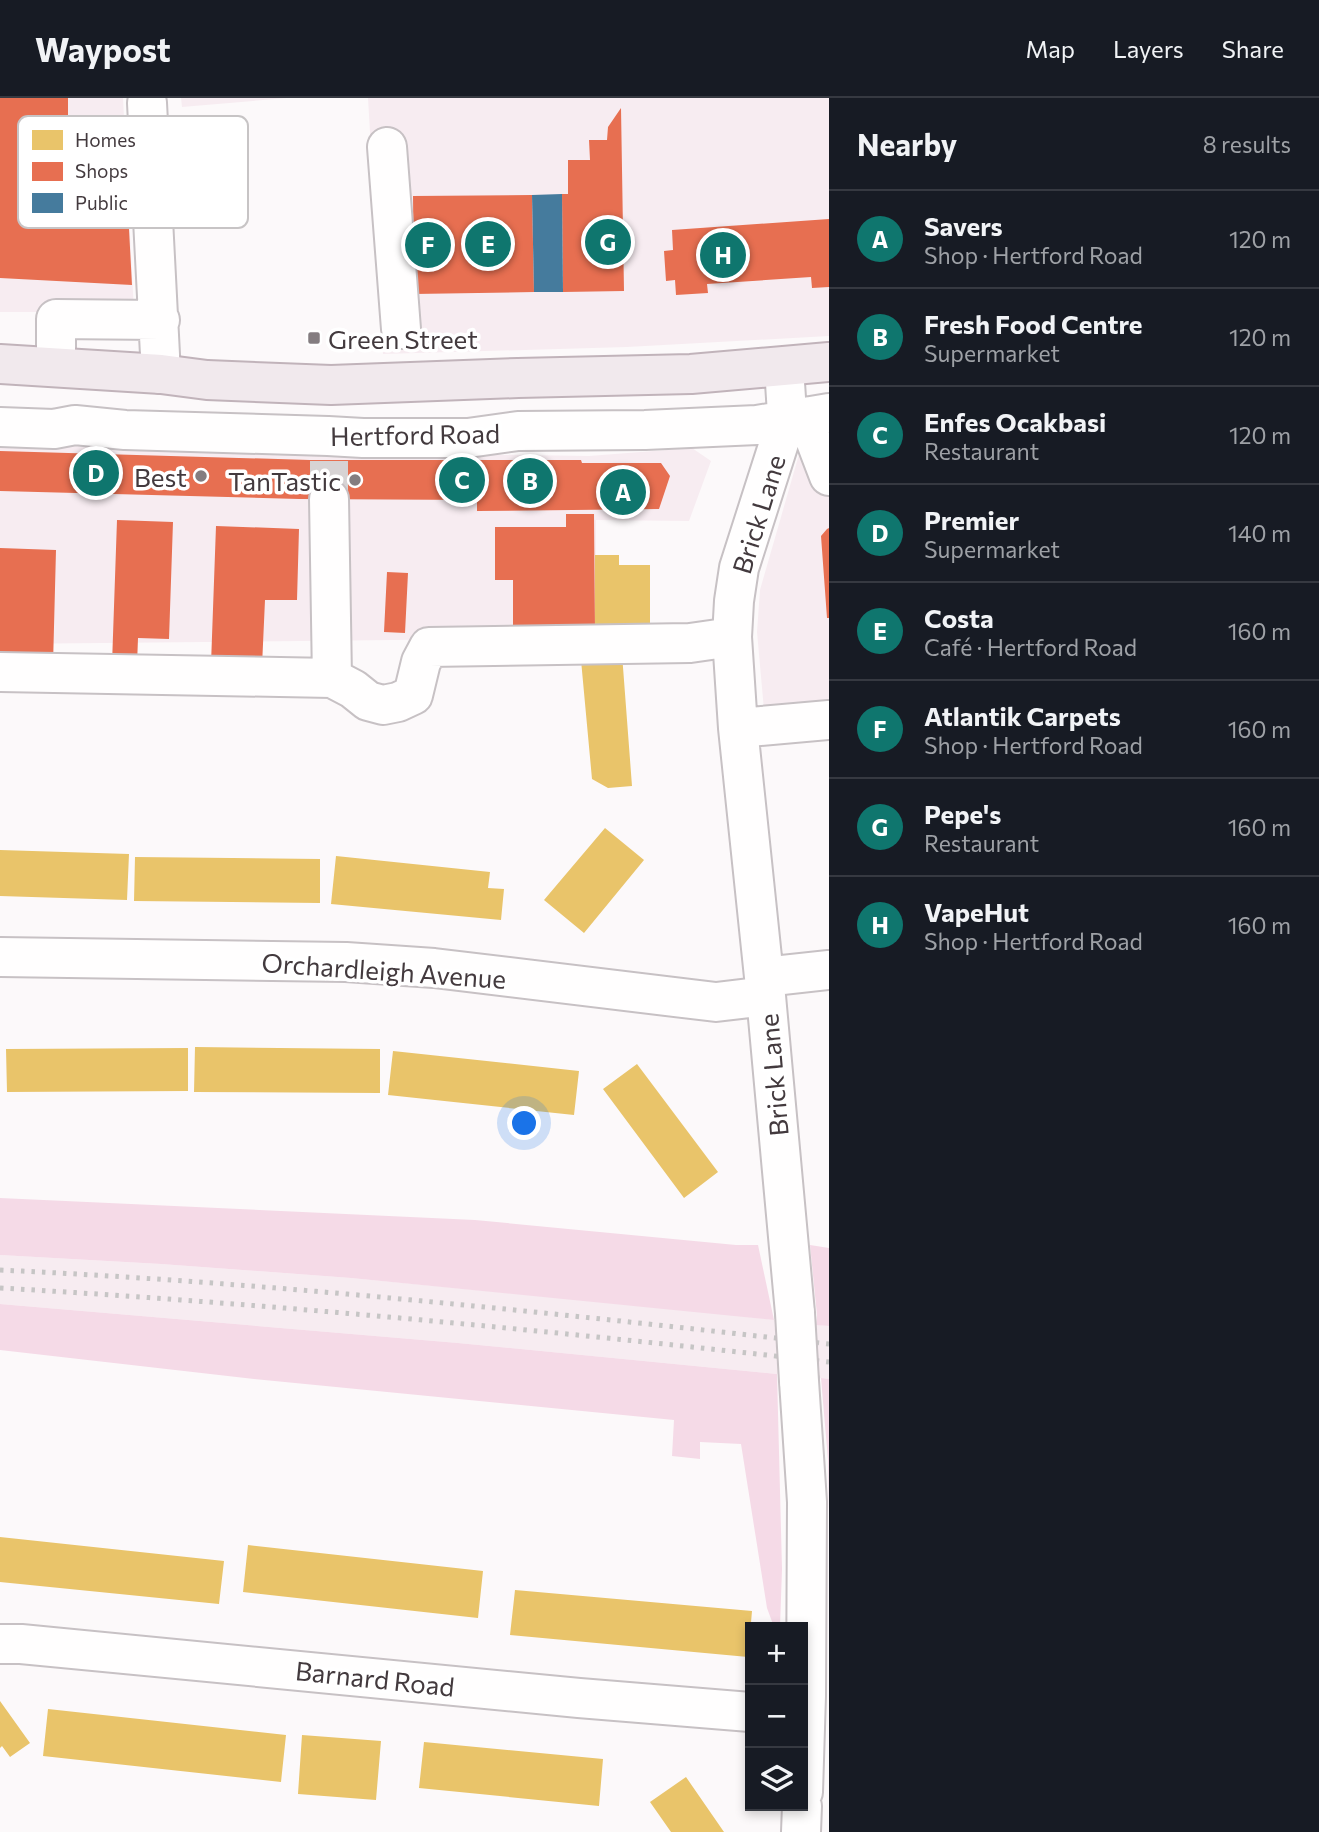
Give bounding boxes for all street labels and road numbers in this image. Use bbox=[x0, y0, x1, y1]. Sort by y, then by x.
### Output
street label: Hertford Road bbox=[330, 417, 500, 451]
street label: Brick Lane bbox=[725, 451, 791, 577]
street label: Orchardleigh Avenue bbox=[261, 946, 507, 994]
street label: Brick Lane bbox=[752, 1012, 794, 1138]
street label: Barnard Road bbox=[294, 1654, 456, 1702]

